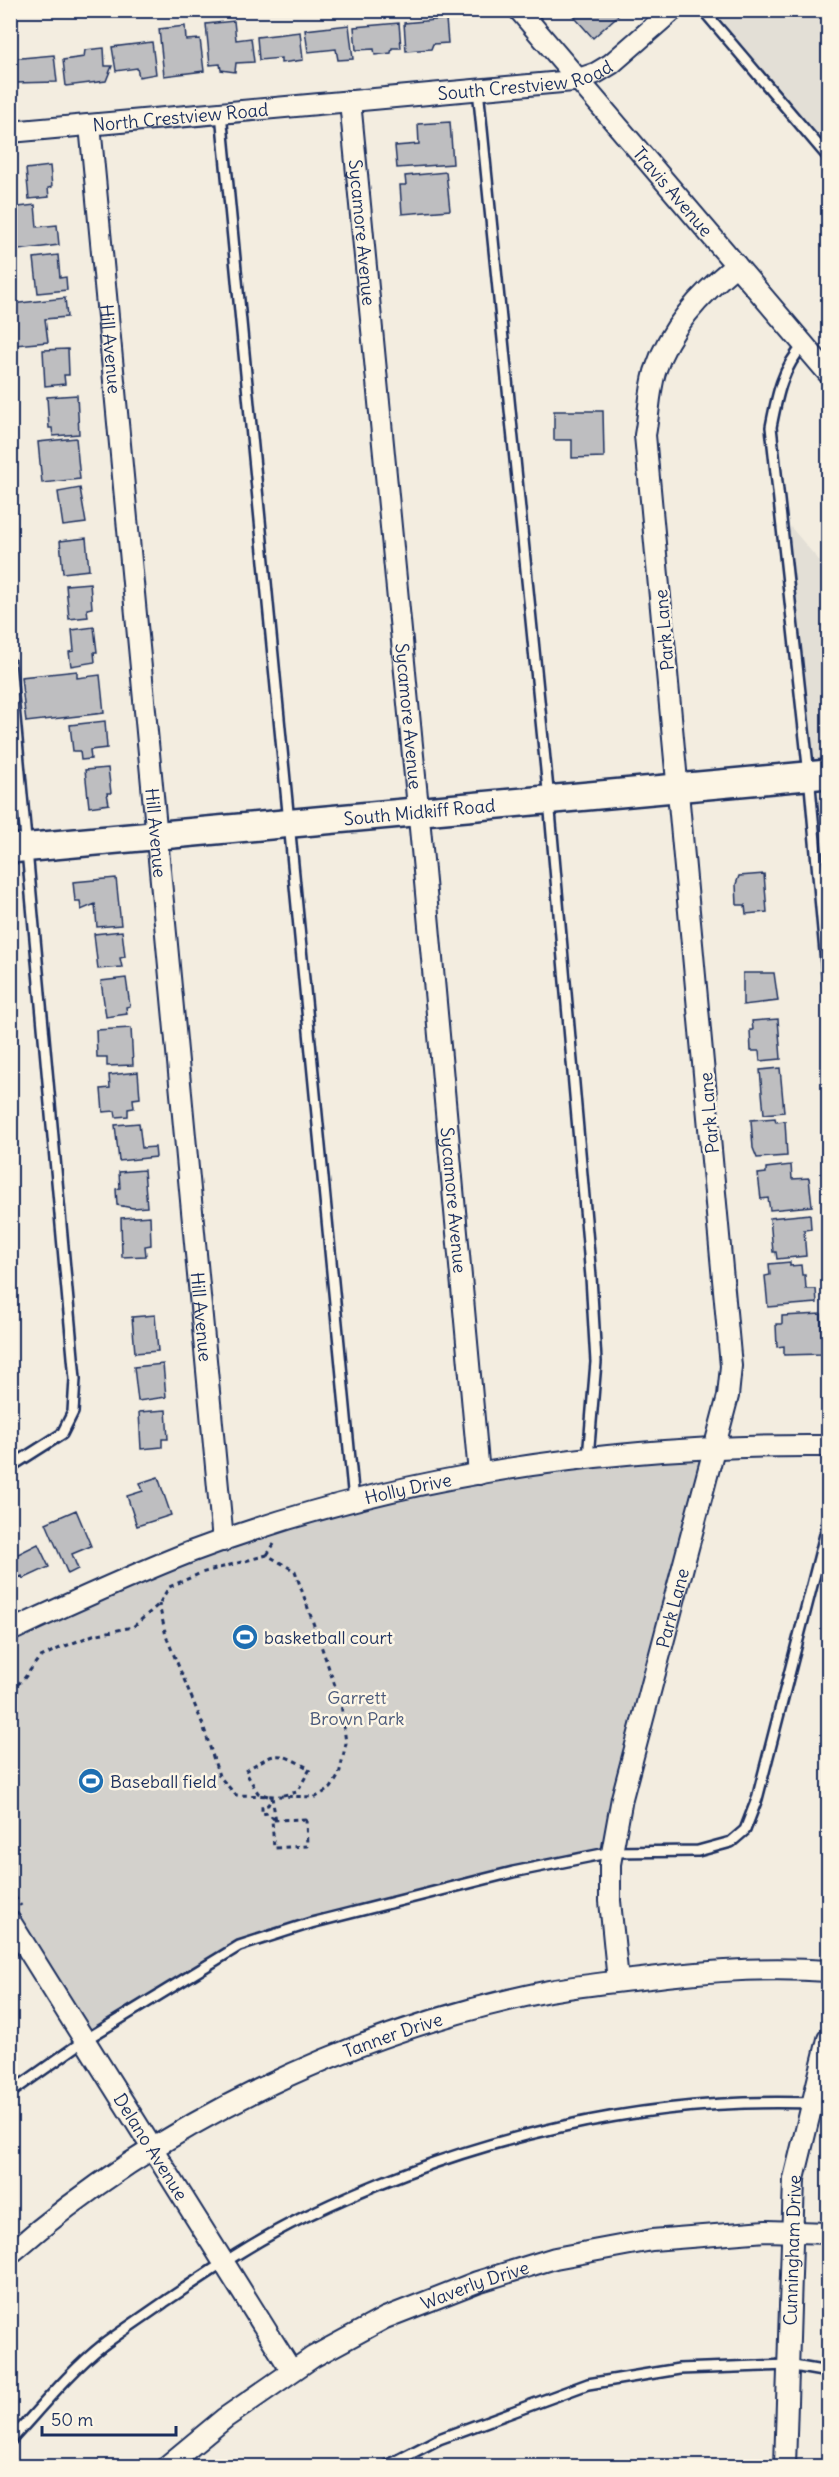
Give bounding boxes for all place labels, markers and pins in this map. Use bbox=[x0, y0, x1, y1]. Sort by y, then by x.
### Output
sports icon: basketball court bbox=[230, 1622, 260, 1652]
place label: basketball court bbox=[264, 1626, 393, 1649]
sports icon: Baseball field bbox=[76, 1766, 106, 1796]
place label: Baseball field bbox=[110, 1770, 217, 1793]

